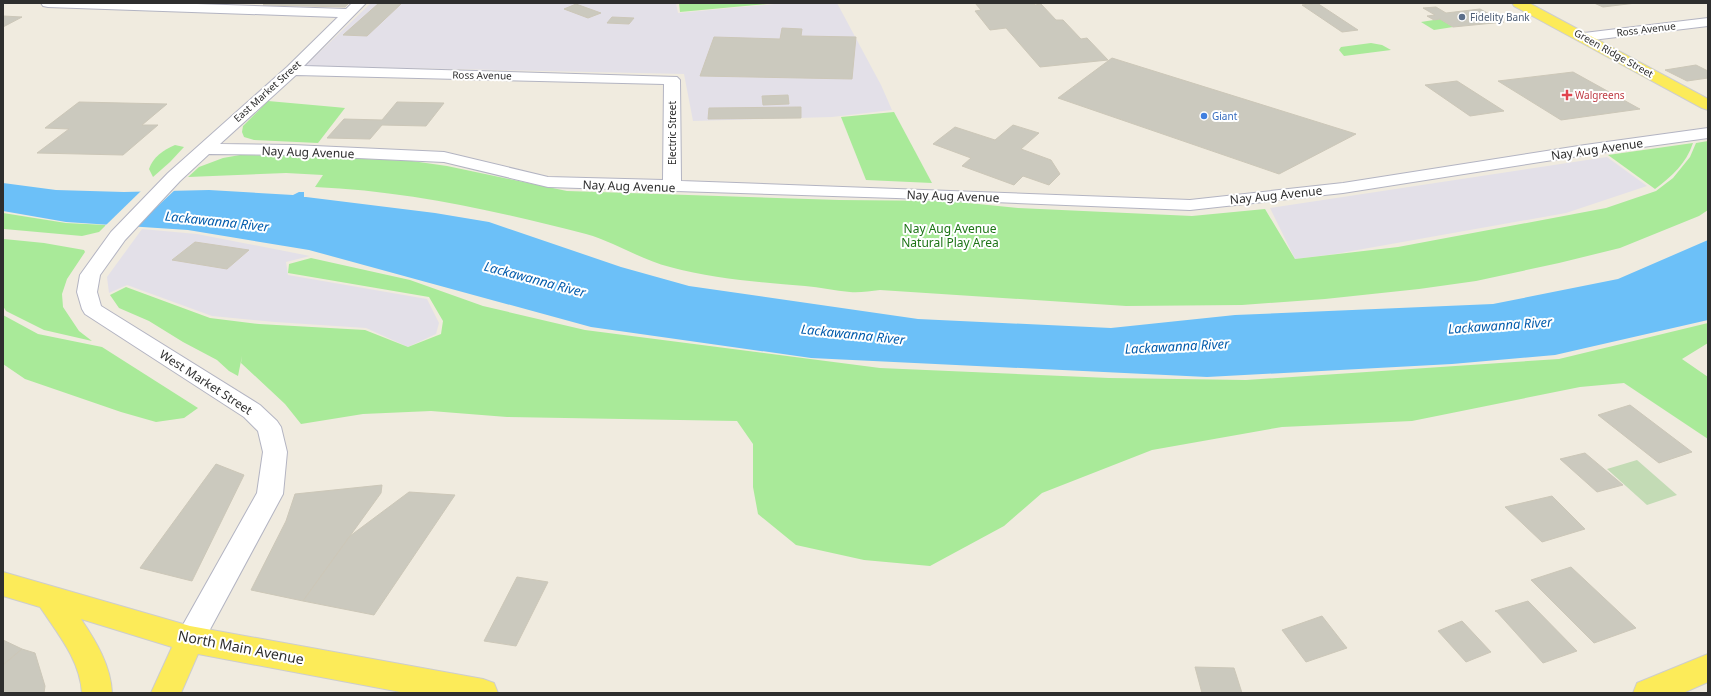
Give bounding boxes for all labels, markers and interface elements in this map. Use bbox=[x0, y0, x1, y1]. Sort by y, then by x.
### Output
place label: Fidelity Bank bbox=[1470, 10, 1530, 24]
marker: Fidelity Bank bbox=[1457, 12, 1467, 22]
street label: Ross Avenue bbox=[1616, 18, 1677, 40]
street label: Green Ridge Street bbox=[1572, 25, 1656, 81]
street label: East Market Street bbox=[230, 57, 304, 125]
street label: Ross Avenue bbox=[452, 67, 512, 83]
place label: Walgreens bbox=[1575, 88, 1625, 102]
marker: Walgreens bbox=[1562, 90, 1572, 100]
street label: Electric Street bbox=[665, 101, 679, 165]
place label: Giant bbox=[1212, 109, 1238, 123]
marker: Giant bbox=[1199, 111, 1209, 121]
street label: Nay Aug Avenue bbox=[1550, 134, 1644, 164]
street label: Nay Aug Avenue bbox=[261, 142, 355, 162]
street label: Nay Aug Avenue bbox=[582, 176, 676, 196]
street label: Nay Aug Avenue bbox=[1229, 182, 1323, 208]
street label: Nay Aug Avenue bbox=[906, 186, 1000, 206]
water label: Lackawanna River bbox=[164, 207, 271, 235]
park label: Nay Aug Avenue Natural Play Area bbox=[901, 220, 999, 251]
water label: Lackawanna River bbox=[482, 257, 589, 301]
water label: Lackawanna River bbox=[1447, 312, 1554, 338]
water label: Lackawanna River bbox=[800, 320, 907, 348]
water label: Lackawanna River bbox=[1124, 334, 1230, 358]
street label: West Market Street bbox=[156, 346, 256, 419]
street label: North Main Avenue bbox=[176, 625, 306, 669]

